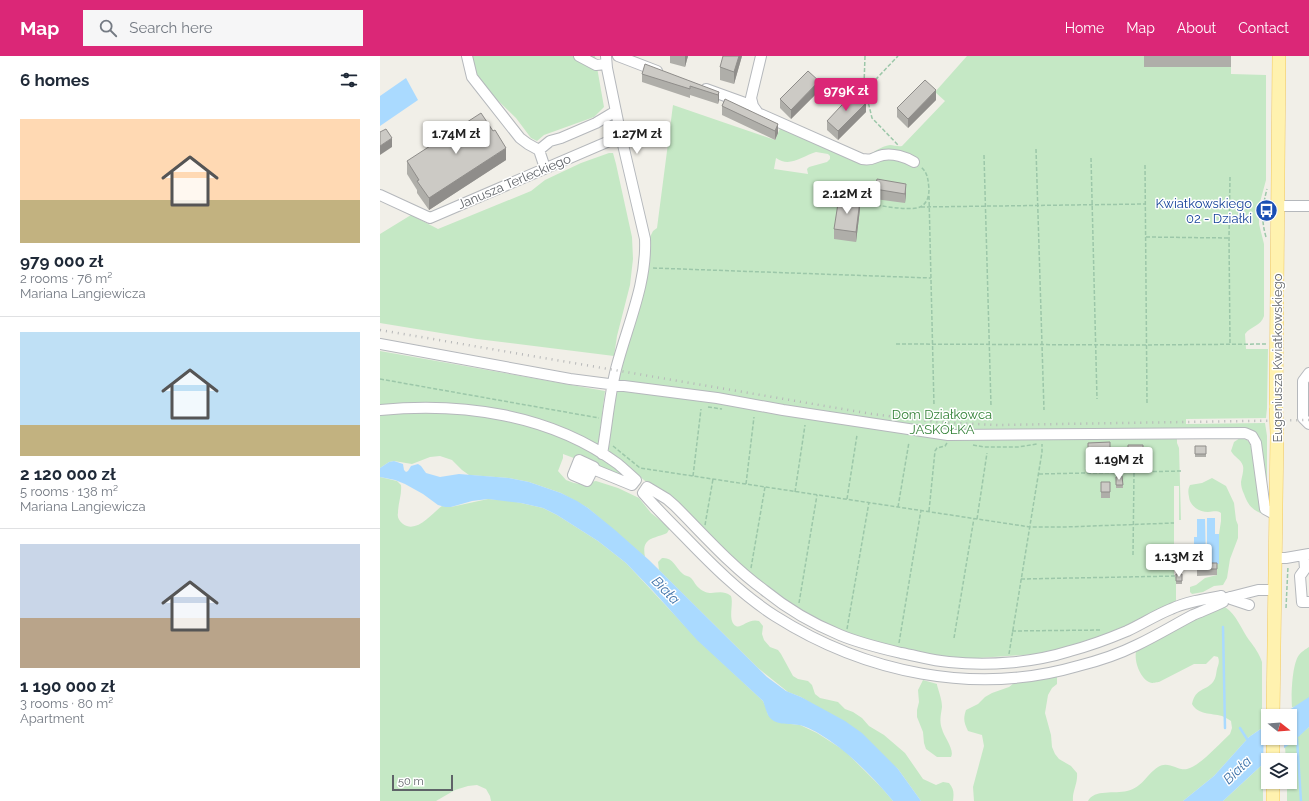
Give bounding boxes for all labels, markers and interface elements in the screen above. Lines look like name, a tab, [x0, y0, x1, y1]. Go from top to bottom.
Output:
search box	[83, 10, 363, 46]
text: Map	[20, 17, 59, 39]
icon: search	[97, 17, 119, 39]
text: Search here	[129, 19, 213, 37]
text: Home	[1065, 20, 1104, 36]
text: Map	[1126, 20, 1155, 36]
text: About	[1177, 20, 1216, 36]
text: Contact	[1238, 20, 1289, 36]
icon: filters	[338, 69, 360, 91]
text: 6 homes	[20, 70, 89, 90]
pin: 979K zł	[809, 78, 883, 112]
text: 979K zł	[823, 83, 869, 98]
pin: 1.74M zł	[415, 121, 497, 155]
pin: 1.27M zł	[596, 121, 678, 155]
text: 1.74M zł	[432, 126, 480, 141]
text: 1.27M zł	[612, 126, 662, 141]
icon: home	[154, 145, 226, 217]
street label: Janusza Terleckiego	[455, 151, 573, 212]
pin: 2.12M zł	[806, 181, 888, 215]
text: 2.12M zł	[822, 186, 872, 201]
place label: Kwiatkowskiego 02 - Działki	[1155, 196, 1252, 226]
bus stop icon: Kwiatkowskiego 02 - Działki	[1254, 197, 1280, 223]
text: 979 000 zł	[20, 251, 103, 271]
text: 2 rooms · 76 m²	[20, 271, 112, 286]
street label: Eugeniusza Kwiatkowskiego	[1270, 273, 1285, 442]
text: Mariana Langiewicza	[20, 286, 145, 301]
icon: home	[154, 358, 226, 430]
park label: Dom Działkowca JASKÓŁKA	[892, 407, 992, 437]
pin: 1.19M zł	[1078, 447, 1160, 481]
text: 1.19M zł	[1095, 452, 1143, 467]
text: 2 120 000 zł	[20, 464, 116, 484]
text: 5 rooms · 138 m²	[20, 484, 118, 499]
text: Mariana Langiewicza	[20, 499, 145, 514]
pin: 1.13M zł	[1138, 544, 1220, 578]
text: 1.13M zł	[1155, 549, 1203, 564]
icon: home	[154, 570, 226, 642]
water label: Biała	[649, 573, 683, 607]
text: 1 190 000 zł	[20, 676, 115, 696]
text: 3 rooms · 80 m²	[20, 696, 113, 711]
north arrow	[1261, 709, 1297, 745]
map controls	[1261, 709, 1297, 789]
text: Apartment	[20, 711, 84, 726]
water label: Biała	[1220, 753, 1254, 787]
button: layers	[1261, 753, 1297, 789]
scale bar	[392, 773, 453, 792]
text: 50 m	[398, 775, 424, 788]

